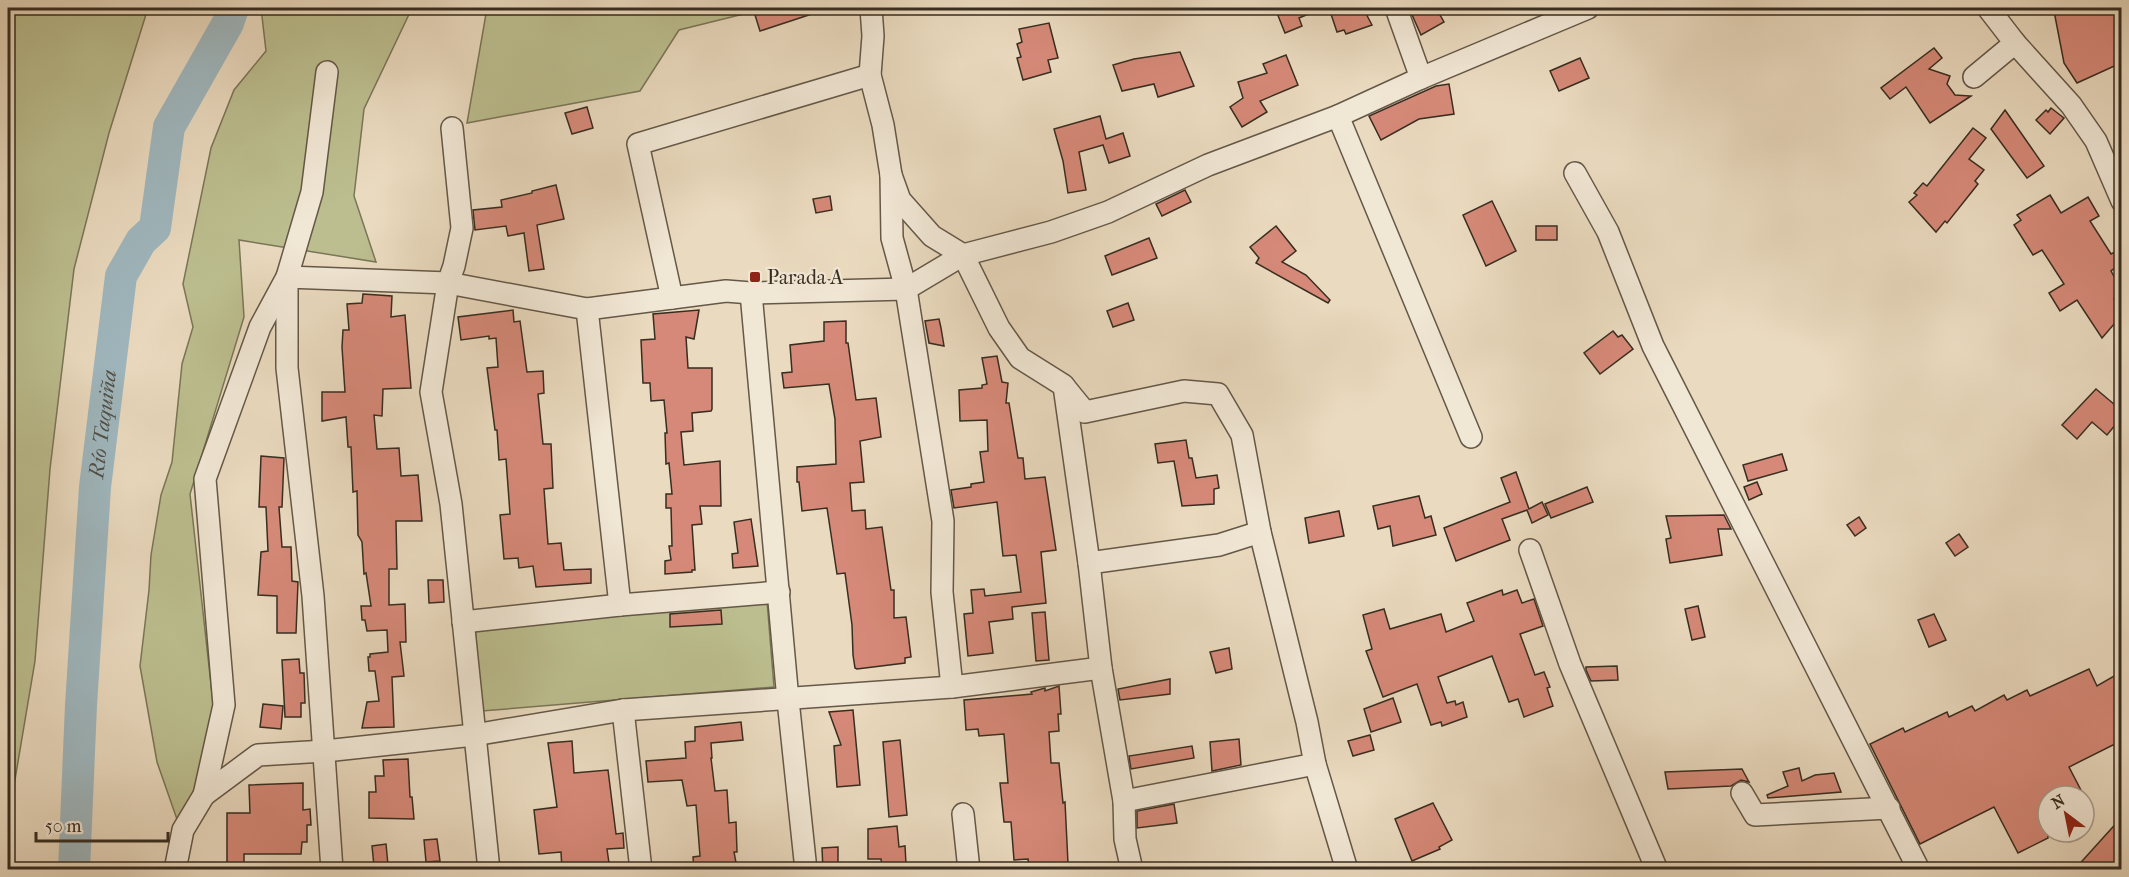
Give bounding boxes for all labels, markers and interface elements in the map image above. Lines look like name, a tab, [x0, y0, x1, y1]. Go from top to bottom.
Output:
place label: Parada A	[767, 266, 844, 289]
marker: Parada A	[748, 270, 762, 284]
water label: Río Taquiña	[84, 369, 121, 482]
north arrow	[2036, 784, 2096, 844]
text: N	[2048, 790, 2069, 813]
scale bar	[36, 805, 168, 843]
text: 50 m	[45, 816, 82, 837]

